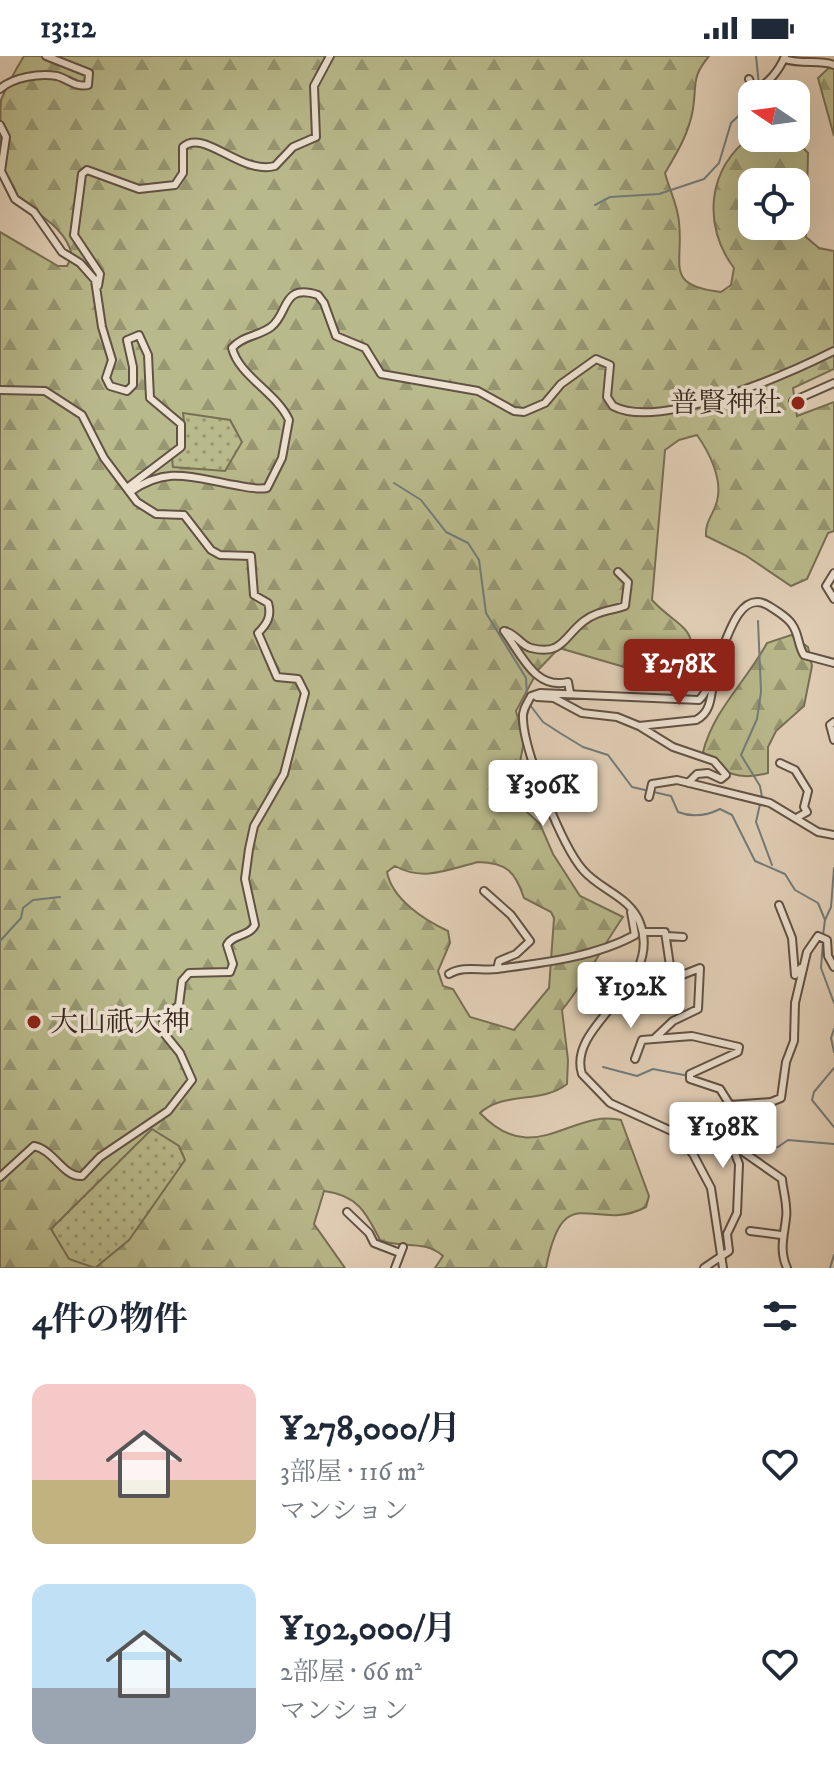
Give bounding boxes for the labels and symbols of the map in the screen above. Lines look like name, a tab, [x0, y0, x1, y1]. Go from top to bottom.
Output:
north arrow	[738, 80, 810, 152]
place label: 普賢神社	[670, 386, 782, 421]
marker: 普賢神社	[789, 394, 807, 412]
pin: ¥278K	[623, 639, 735, 707]
pin: ¥306K	[487, 760, 599, 828]
pin: ¥192K	[575, 962, 687, 1030]
place label: 大山祇大神	[50, 1005, 190, 1040]
marker: 大山祇大神	[25, 1013, 43, 1031]
pin: ¥198K	[667, 1102, 779, 1170]

